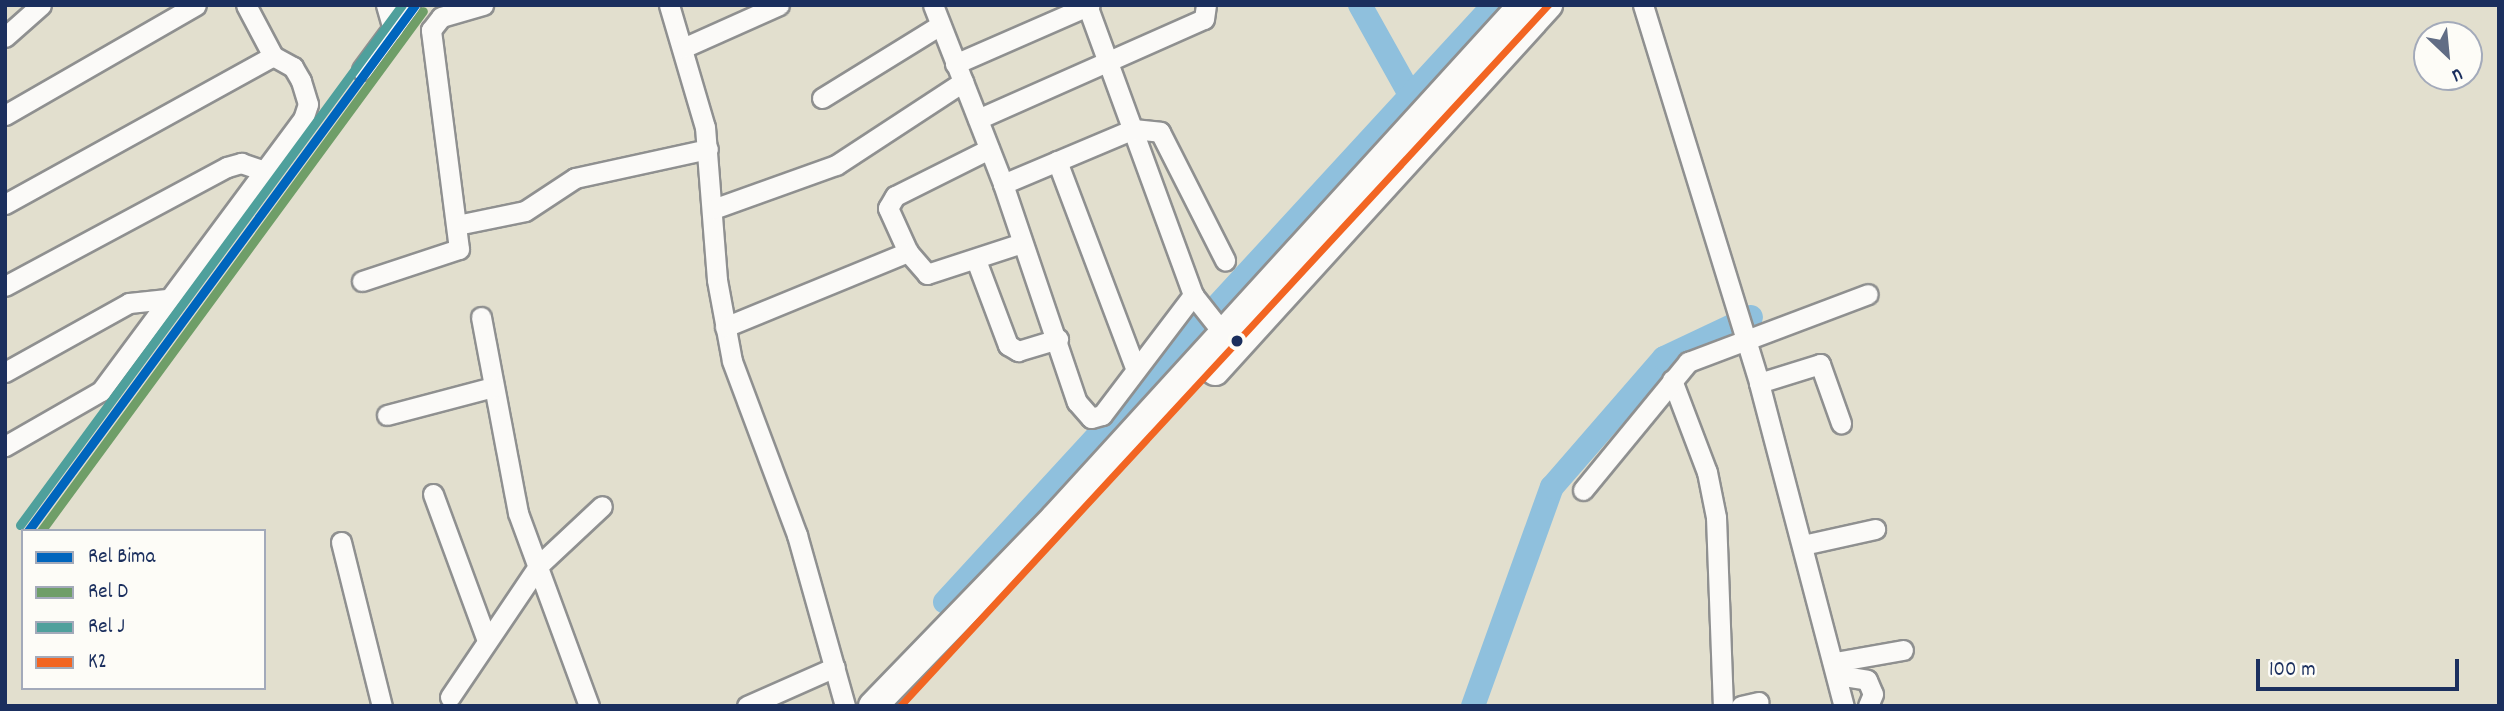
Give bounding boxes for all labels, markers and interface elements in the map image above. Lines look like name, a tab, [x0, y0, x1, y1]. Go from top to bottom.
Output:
north arrow	[2413, 21, 2483, 91]
text: U	[2447, 59, 2467, 88]
unlabelled marker	[1230, 334, 1244, 348]
legend	[21, 529, 266, 690]
text: Rel Bima	[88, 543, 155, 573]
text: Rel D	[88, 578, 128, 608]
text: Rel J	[88, 613, 125, 643]
scale bar	[2259, 644, 2462, 688]
text: K2	[88, 648, 107, 678]
text: 100 m	[2269, 656, 2316, 686]

